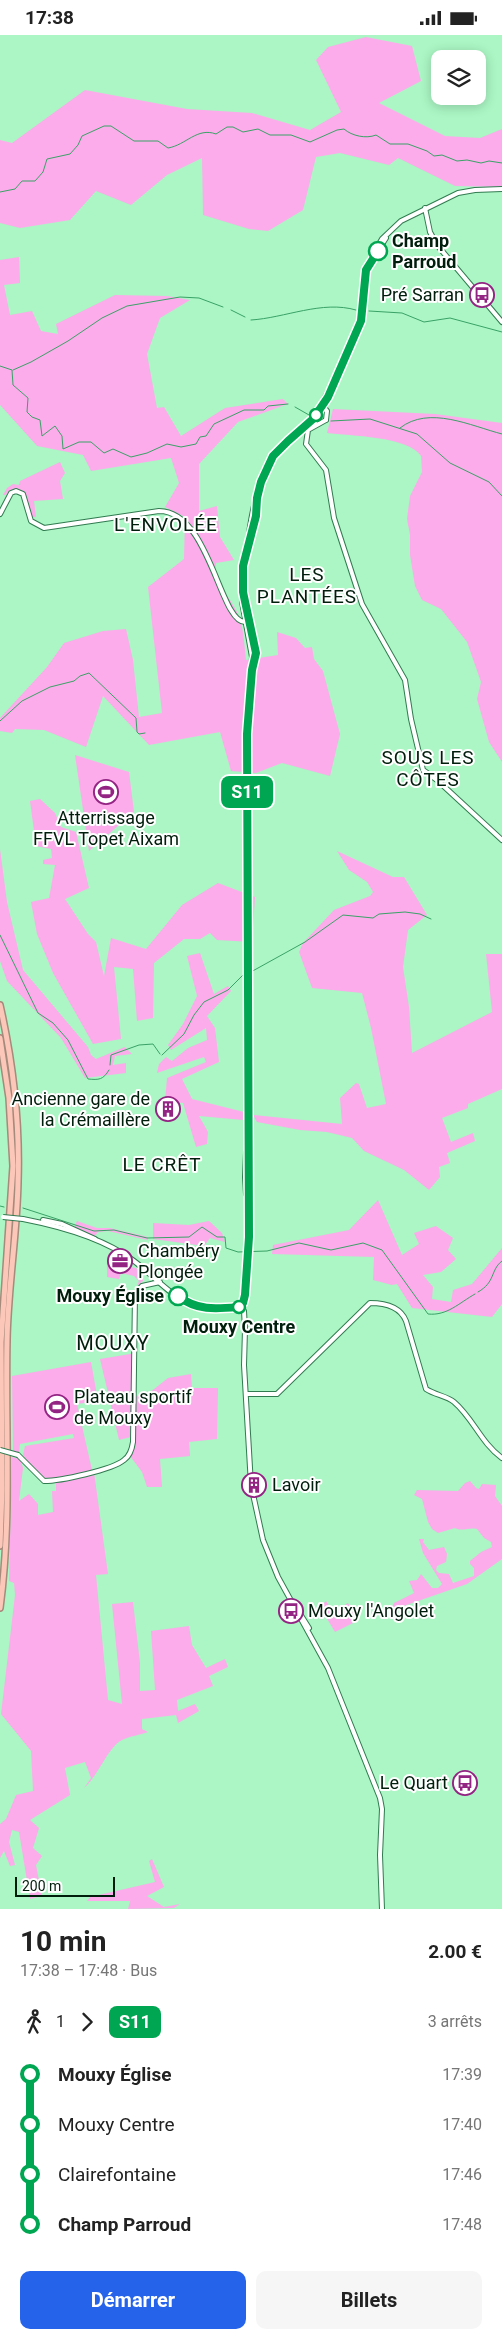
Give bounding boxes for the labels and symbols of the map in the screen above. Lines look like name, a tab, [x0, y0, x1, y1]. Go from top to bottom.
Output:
place label: Champ Parroud	[392, 230, 456, 272]
marker: Champ Parroud	[368, 241, 388, 261]
bus stop icon: Pré Sarran	[469, 282, 495, 308]
place label: Pré Sarran	[381, 284, 464, 305]
unlabelled marker	[309, 408, 323, 422]
district label: L'ENVOLÉE	[114, 513, 218, 536]
district label: LES PLANTÉES	[257, 563, 357, 608]
district label: SOUS LES CÔTES	[382, 746, 474, 791]
line badge: S11	[218, 776, 276, 808]
sports icon: Atterrissage FFVL Topet Aixam	[93, 779, 119, 805]
place label: Atterrissage FFVL Topet Aixam	[33, 807, 179, 849]
place label: Ancienne gare de la Crémaillère	[12, 1088, 150, 1130]
building icon: Ancienne gare de la Crémaillère	[155, 1096, 181, 1122]
district label: LE CRÊT	[122, 1153, 202, 1176]
place label: Chambéry Plongée	[138, 1240, 220, 1282]
office icon: Chambéry Plongée	[107, 1248, 133, 1274]
place label: Mouxy Église	[57, 1285, 164, 1306]
marker: Mouxy Église	[168, 1286, 188, 1306]
marker: Mouxy Centre	[232, 1300, 246, 1314]
place label: Mouxy Centre	[183, 1316, 296, 1337]
district label: MOUXY	[76, 1331, 150, 1355]
place label: Plateau sportif de Mouxy	[74, 1386, 193, 1428]
sports icon: Plateau sportif de Mouxy	[44, 1394, 70, 1420]
building icon: Lavoir	[241, 1472, 267, 1498]
place label: Lavoir	[272, 1474, 321, 1495]
bus stop icon: Mouxy l'Angolet	[278, 1598, 304, 1624]
place label: Mouxy l'Angolet	[308, 1600, 434, 1621]
bus stop icon: Le Quart	[452, 1770, 478, 1796]
place label: Le Quart	[380, 1772, 448, 1793]
scale bar	[15, 1874, 115, 1897]

